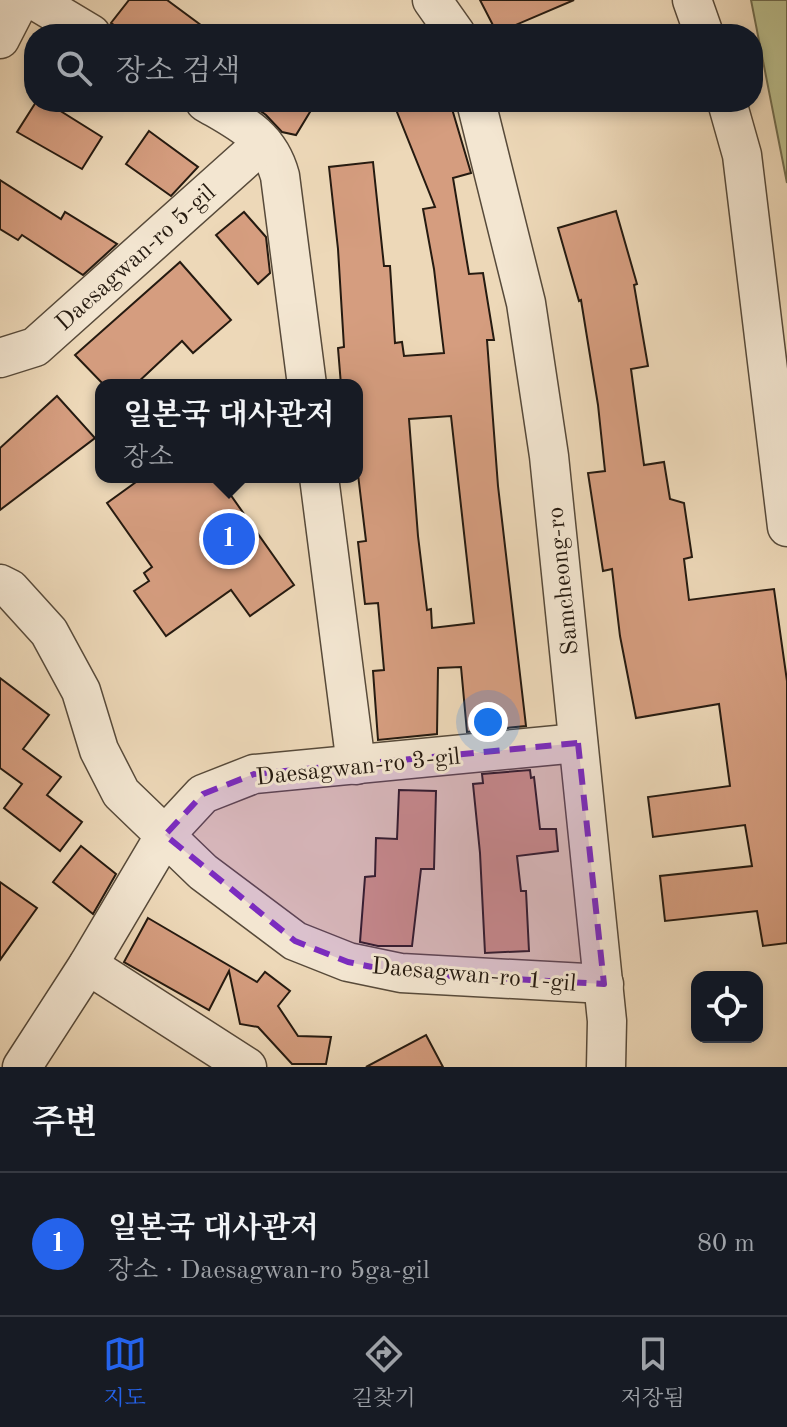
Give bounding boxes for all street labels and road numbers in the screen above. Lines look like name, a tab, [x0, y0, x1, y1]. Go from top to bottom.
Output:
street label: Daesagwan-ro 5-gil	[52, 181, 221, 336]
street label: Samcheong-ro	[544, 506, 584, 656]
street label: Daesagwan-ro 3-gil	[255, 745, 462, 791]
street label: Daesagwan-ro 1-gil	[370, 955, 577, 997]

